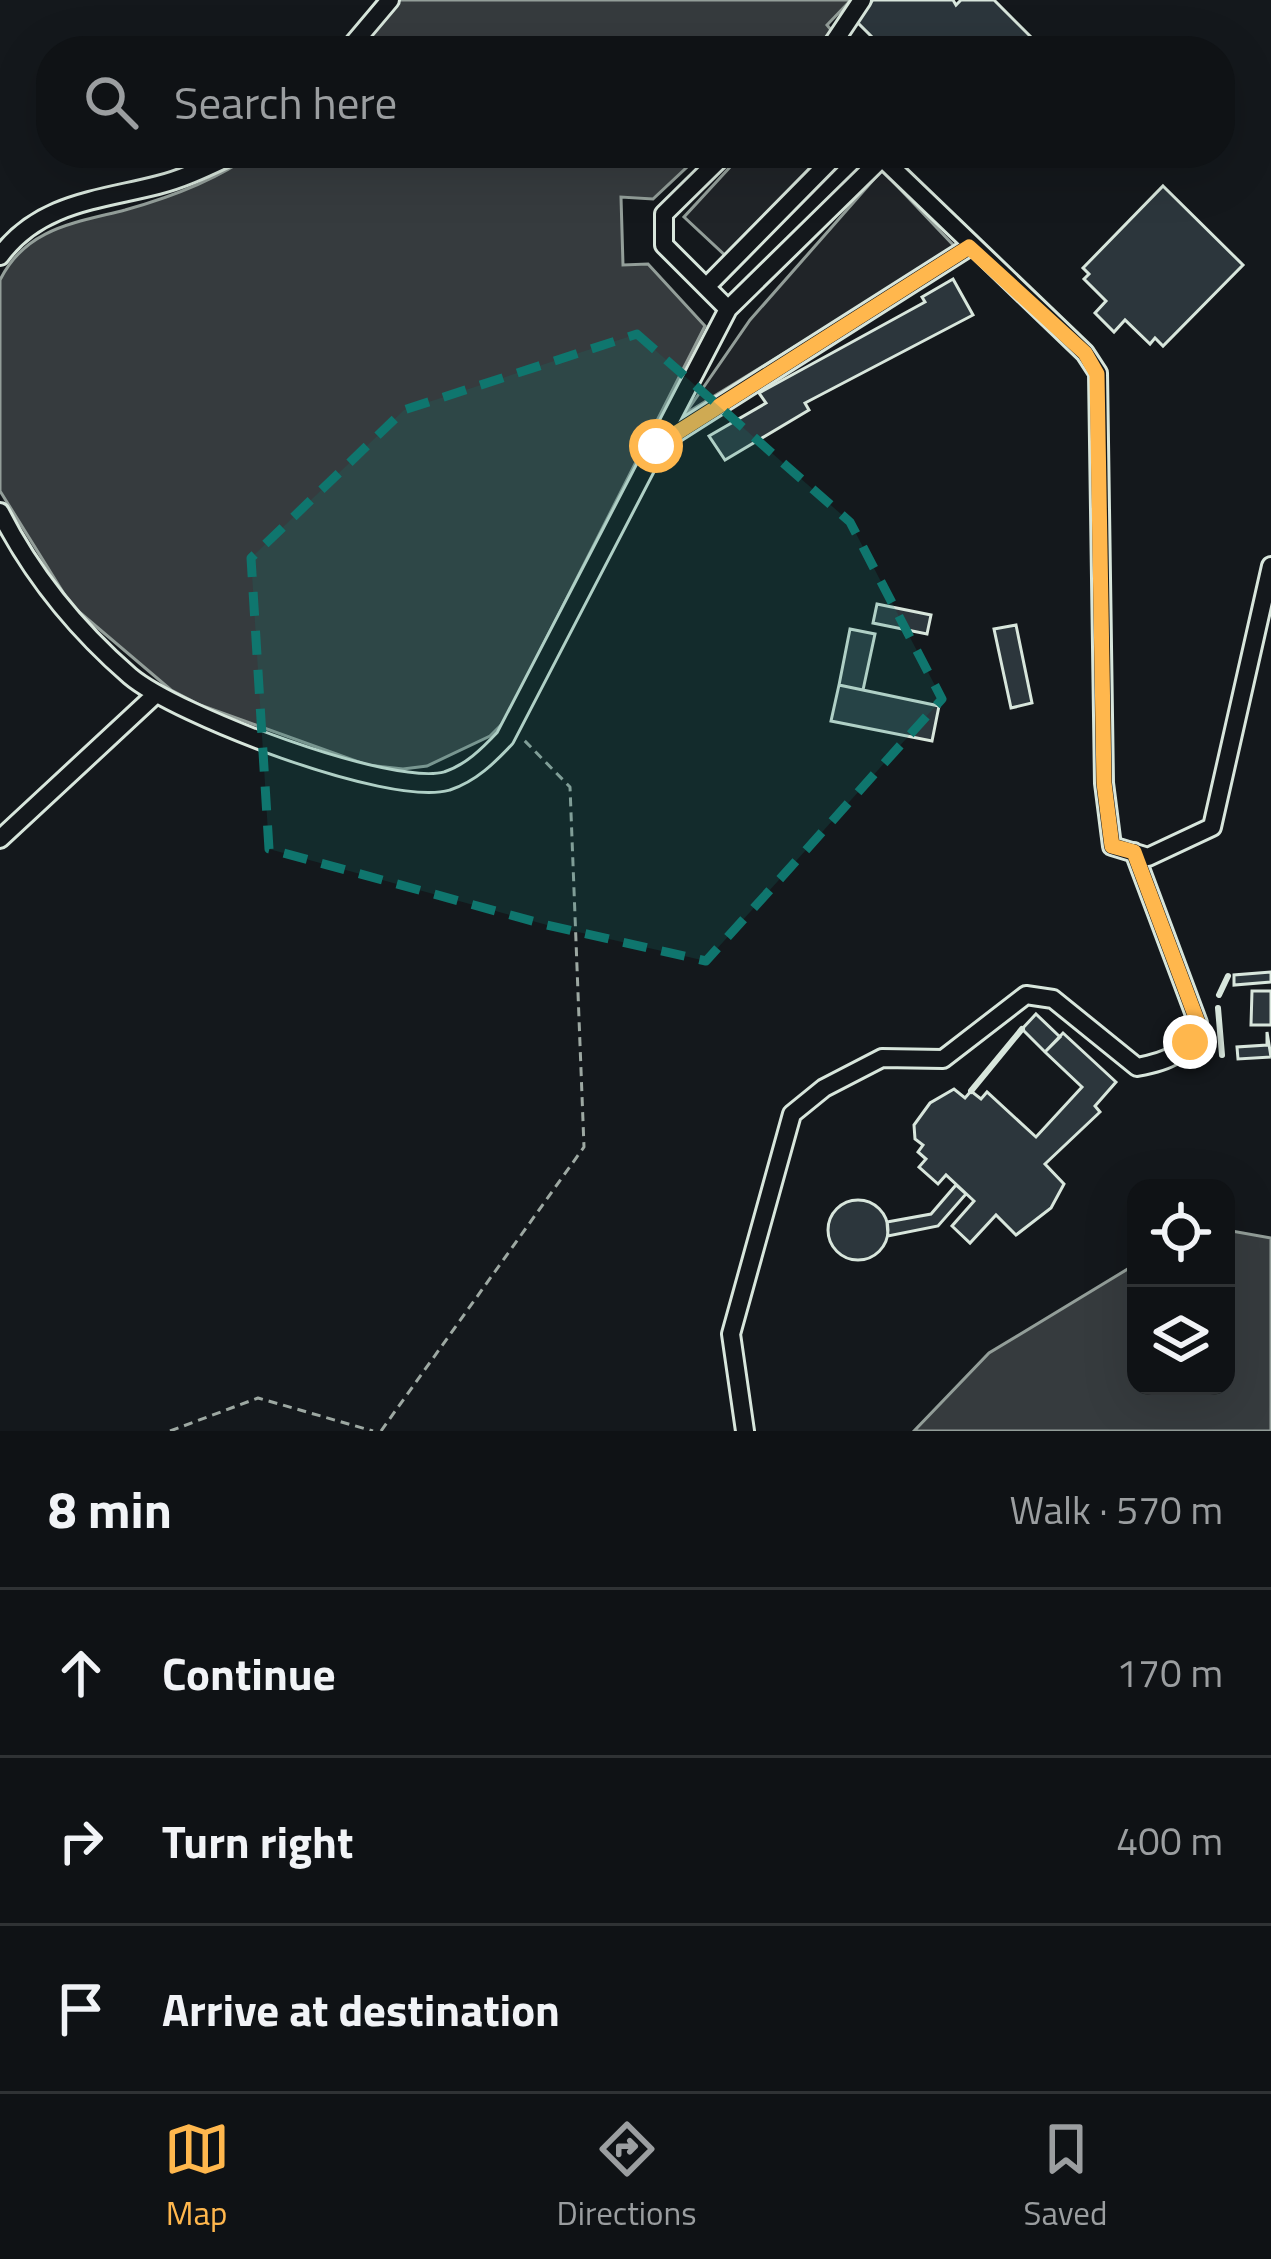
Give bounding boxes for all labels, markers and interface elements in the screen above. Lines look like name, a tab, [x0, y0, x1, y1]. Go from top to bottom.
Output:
search box	[36, 36, 1235, 168]
text: Search here	[174, 68, 397, 136]
icon: search	[78, 69, 144, 135]
route start	[629, 419, 683, 473]
route end	[1163, 1015, 1217, 1069]
map controls	[1127, 1179, 1235, 1395]
button: locate	[1127, 1179, 1235, 1287]
button: layers	[1127, 1287, 1235, 1395]
text: 8 min	[48, 1470, 172, 1548]
text: Walk · 570 m	[1009, 1480, 1223, 1539]
text: Continue	[162, 1639, 336, 1707]
icon: ahead	[48, 1640, 114, 1706]
text: 170 m	[1116, 1643, 1223, 1702]
text: Turn right	[162, 1807, 353, 1875]
icon: right	[48, 1808, 114, 1874]
text: 400 m	[1116, 1811, 1223, 1870]
text: Arrive at destination	[162, 1975, 560, 2043]
icon: arrive	[48, 1976, 114, 2042]
tab: Map	[164, 2116, 230, 2238]
tab: Directions	[557, 2116, 697, 2238]
tab: Saved	[1024, 2116, 1107, 2238]

